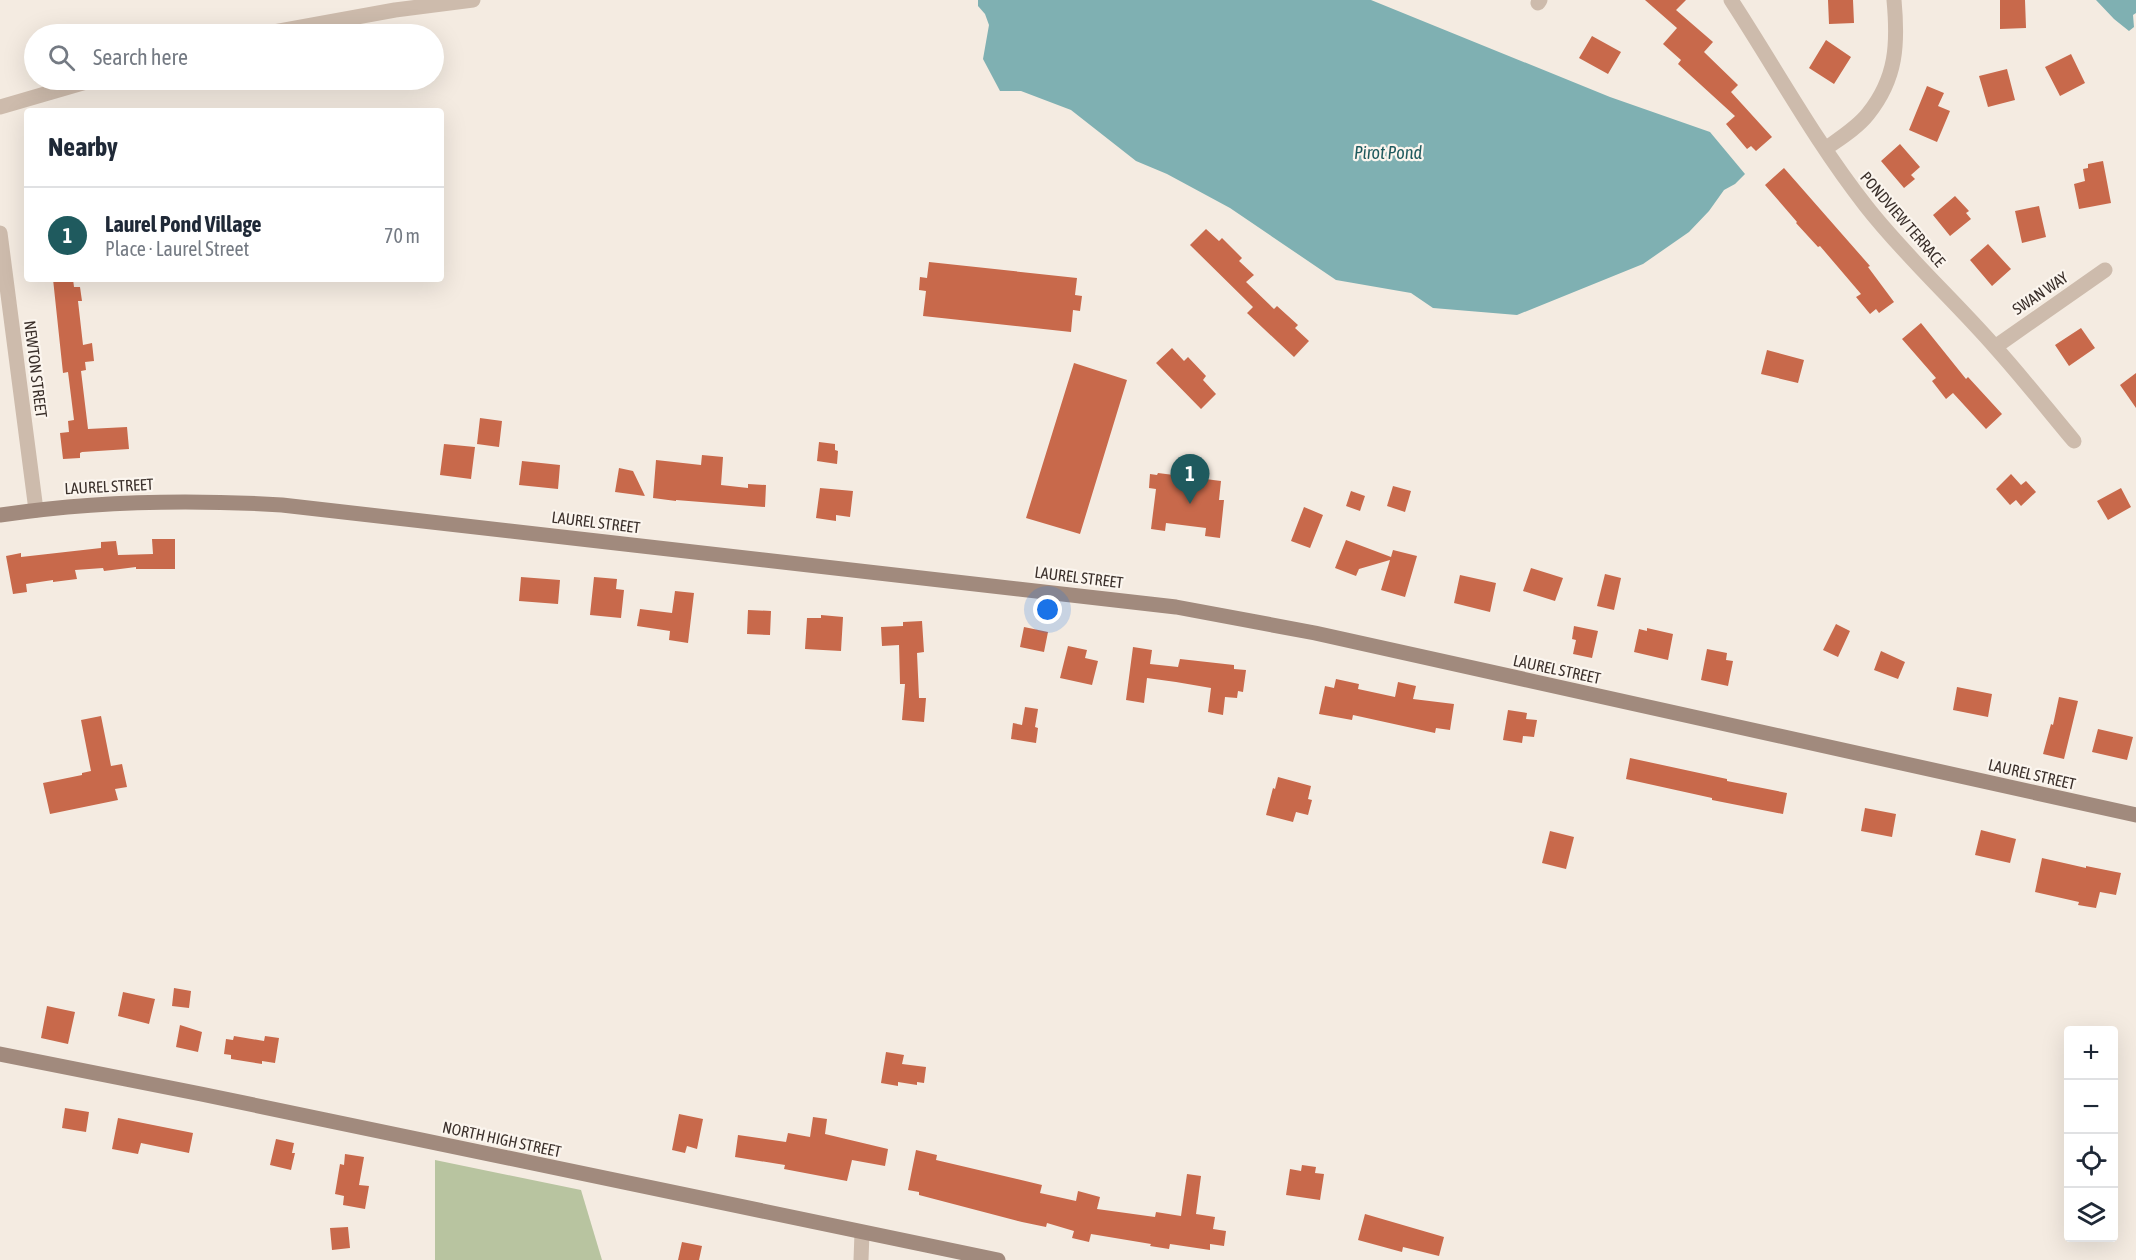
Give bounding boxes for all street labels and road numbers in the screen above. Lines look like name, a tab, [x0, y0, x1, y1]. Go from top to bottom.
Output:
street label: PONDVIEW TERRACE	[1857, 168, 1949, 270]
street label: SWAN WAY	[2009, 267, 2072, 318]
street label: NEWTON STREET	[21, 319, 51, 419]
street label: LAUREL STREET	[64, 475, 154, 497]
street label: LAUREL STREET	[551, 508, 641, 536]
street label: LAUREL STREET	[1034, 563, 1124, 591]
street label: LAUREL STREET	[1512, 651, 1602, 687]
street label: LAUREL STREET	[1987, 755, 2077, 793]
street label: NORTH HIGH STREET	[441, 1118, 563, 1160]

